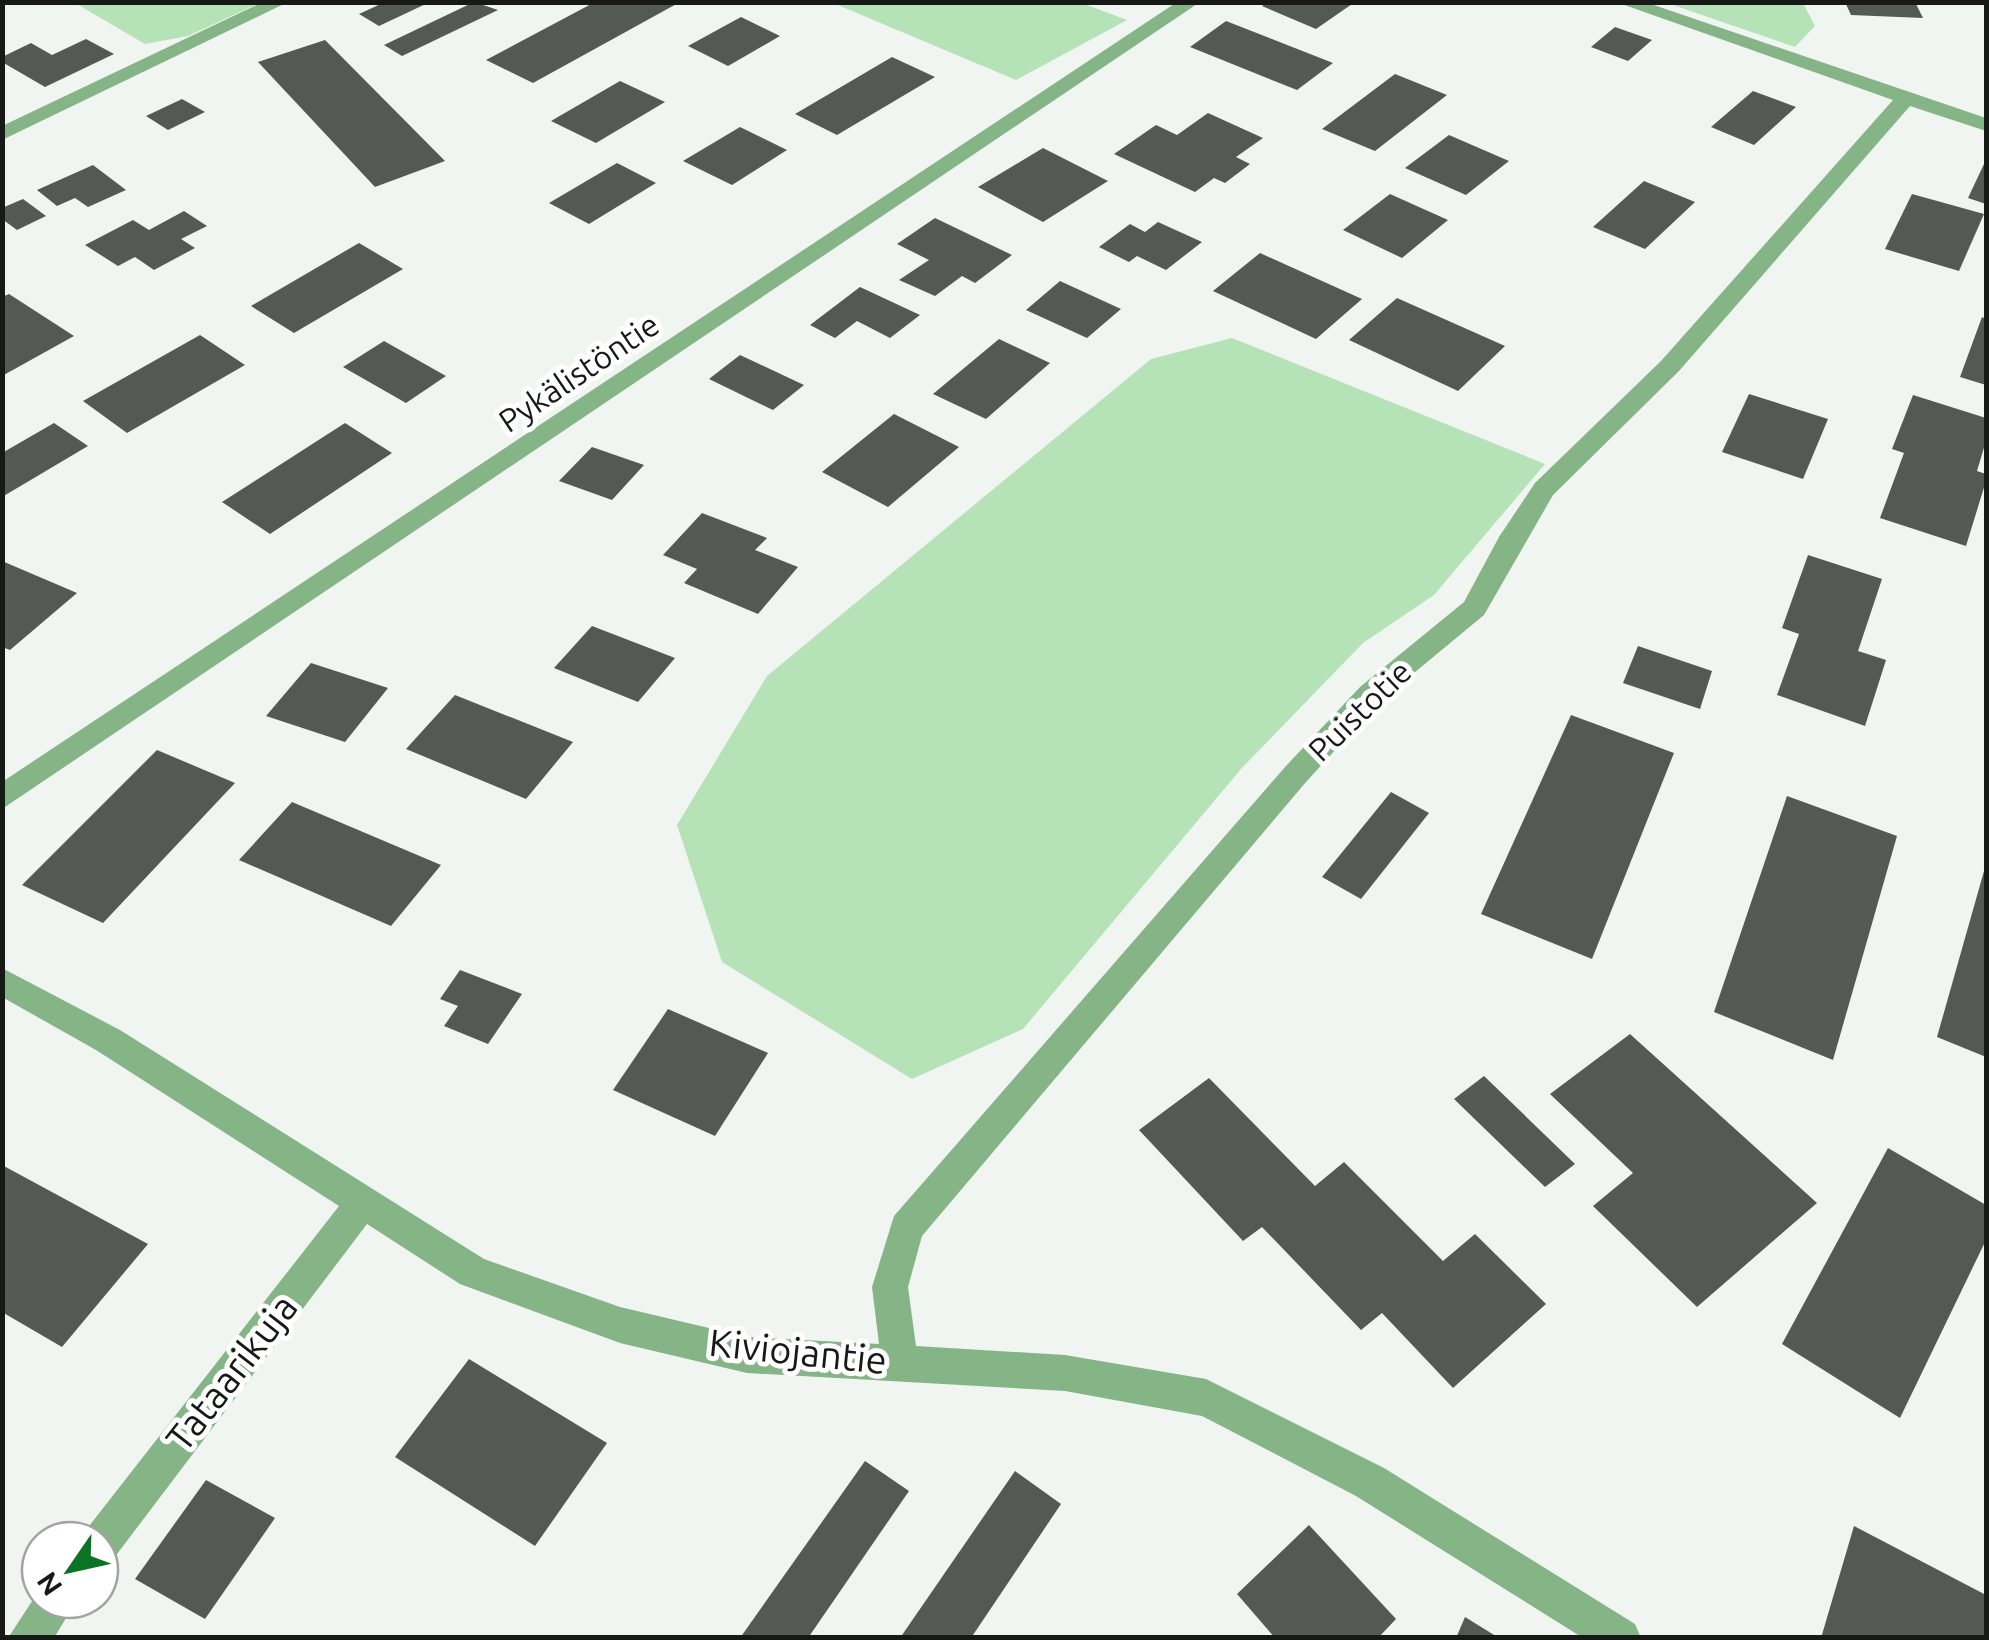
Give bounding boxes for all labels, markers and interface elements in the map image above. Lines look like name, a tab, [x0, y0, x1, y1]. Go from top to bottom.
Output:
street label: Pykälistöntie	[492, 306, 665, 439]
street label: Puistotie	[1301, 653, 1418, 768]
street label: Tataarikuja	[157, 1286, 305, 1459]
street label: Kiviojantie	[707, 1321, 889, 1381]
north arrow	[20, 1520, 120, 1620]
text: N	[30, 1567, 68, 1602]

